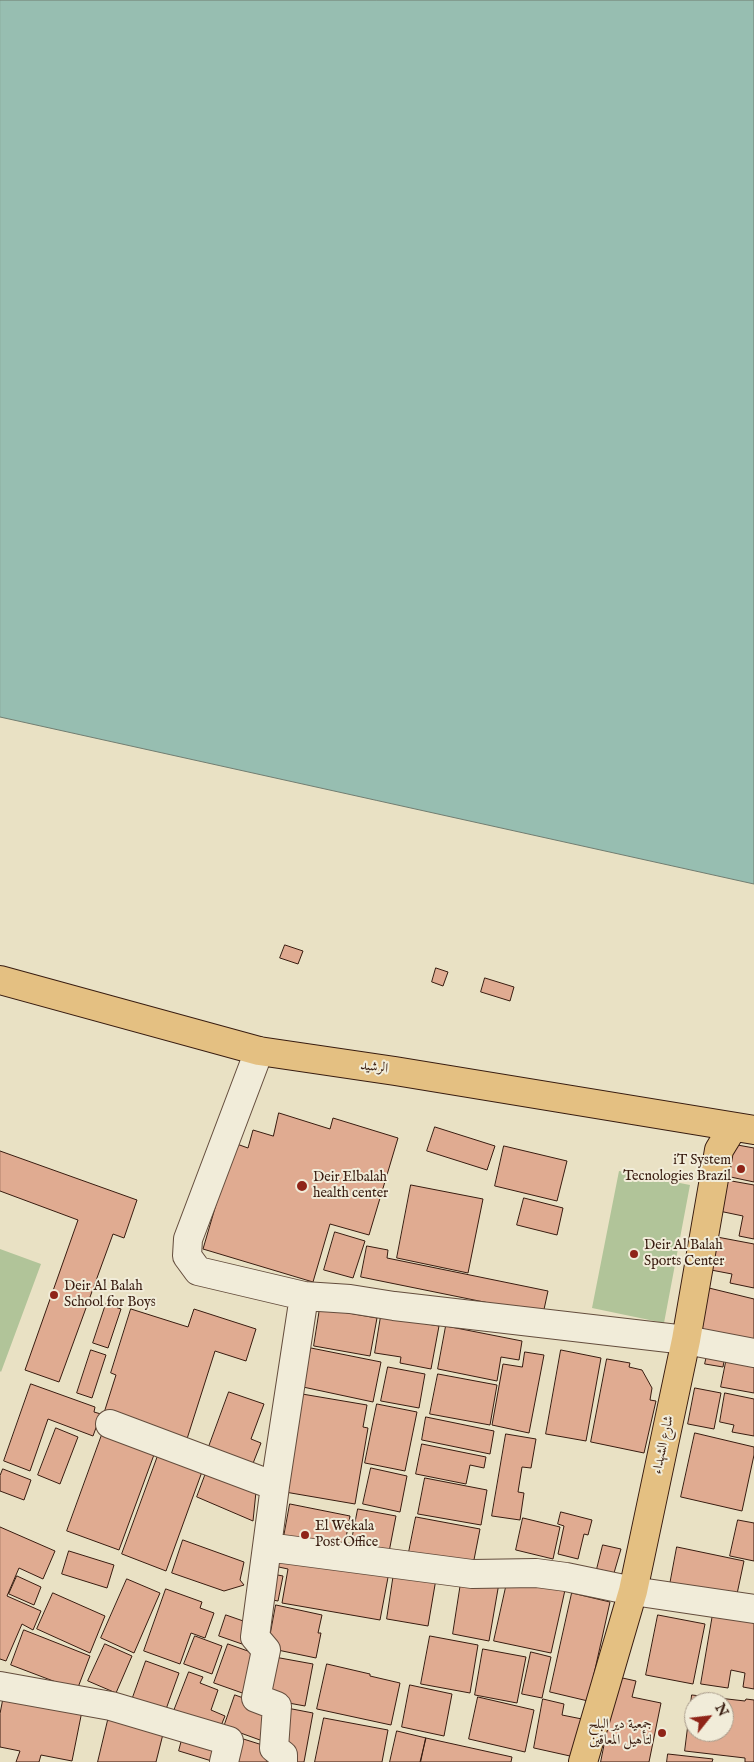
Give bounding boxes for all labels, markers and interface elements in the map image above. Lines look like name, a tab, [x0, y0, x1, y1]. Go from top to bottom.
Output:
street label: الرشيد	[359, 1058, 389, 1078]
place label: iT System Tecnologies Brazil	[623, 1153, 731, 1186]
marker: iT System Tecnologies Brazil	[735, 1163, 747, 1175]
place label: Deir Elbalah health center	[313, 1170, 388, 1202]
marker: Deir Elbalah health center	[295, 1179, 309, 1193]
place label: Deir Al Balah Sports Center	[644, 1238, 724, 1270]
marker: Deir Al Balah Sports Center	[628, 1248, 640, 1260]
place label: Deir Al Balah School for Boys	[64, 1279, 156, 1311]
marker: Deir Al Balah School for Boys	[48, 1289, 60, 1301]
street label: شارع الشهداء	[650, 1414, 678, 1476]
place label: El Wekala Post Office	[315, 1519, 378, 1551]
marker: El Wekala Post Office	[299, 1529, 311, 1541]
north arrow	[684, 1692, 734, 1742]
text: N	[710, 1701, 732, 1720]
place label: جمعية دير البلح لتأهيل المعاقين	[588, 1717, 652, 1750]
marker: جمعية دير البلح لتأهيل المعاقين	[656, 1727, 668, 1739]

